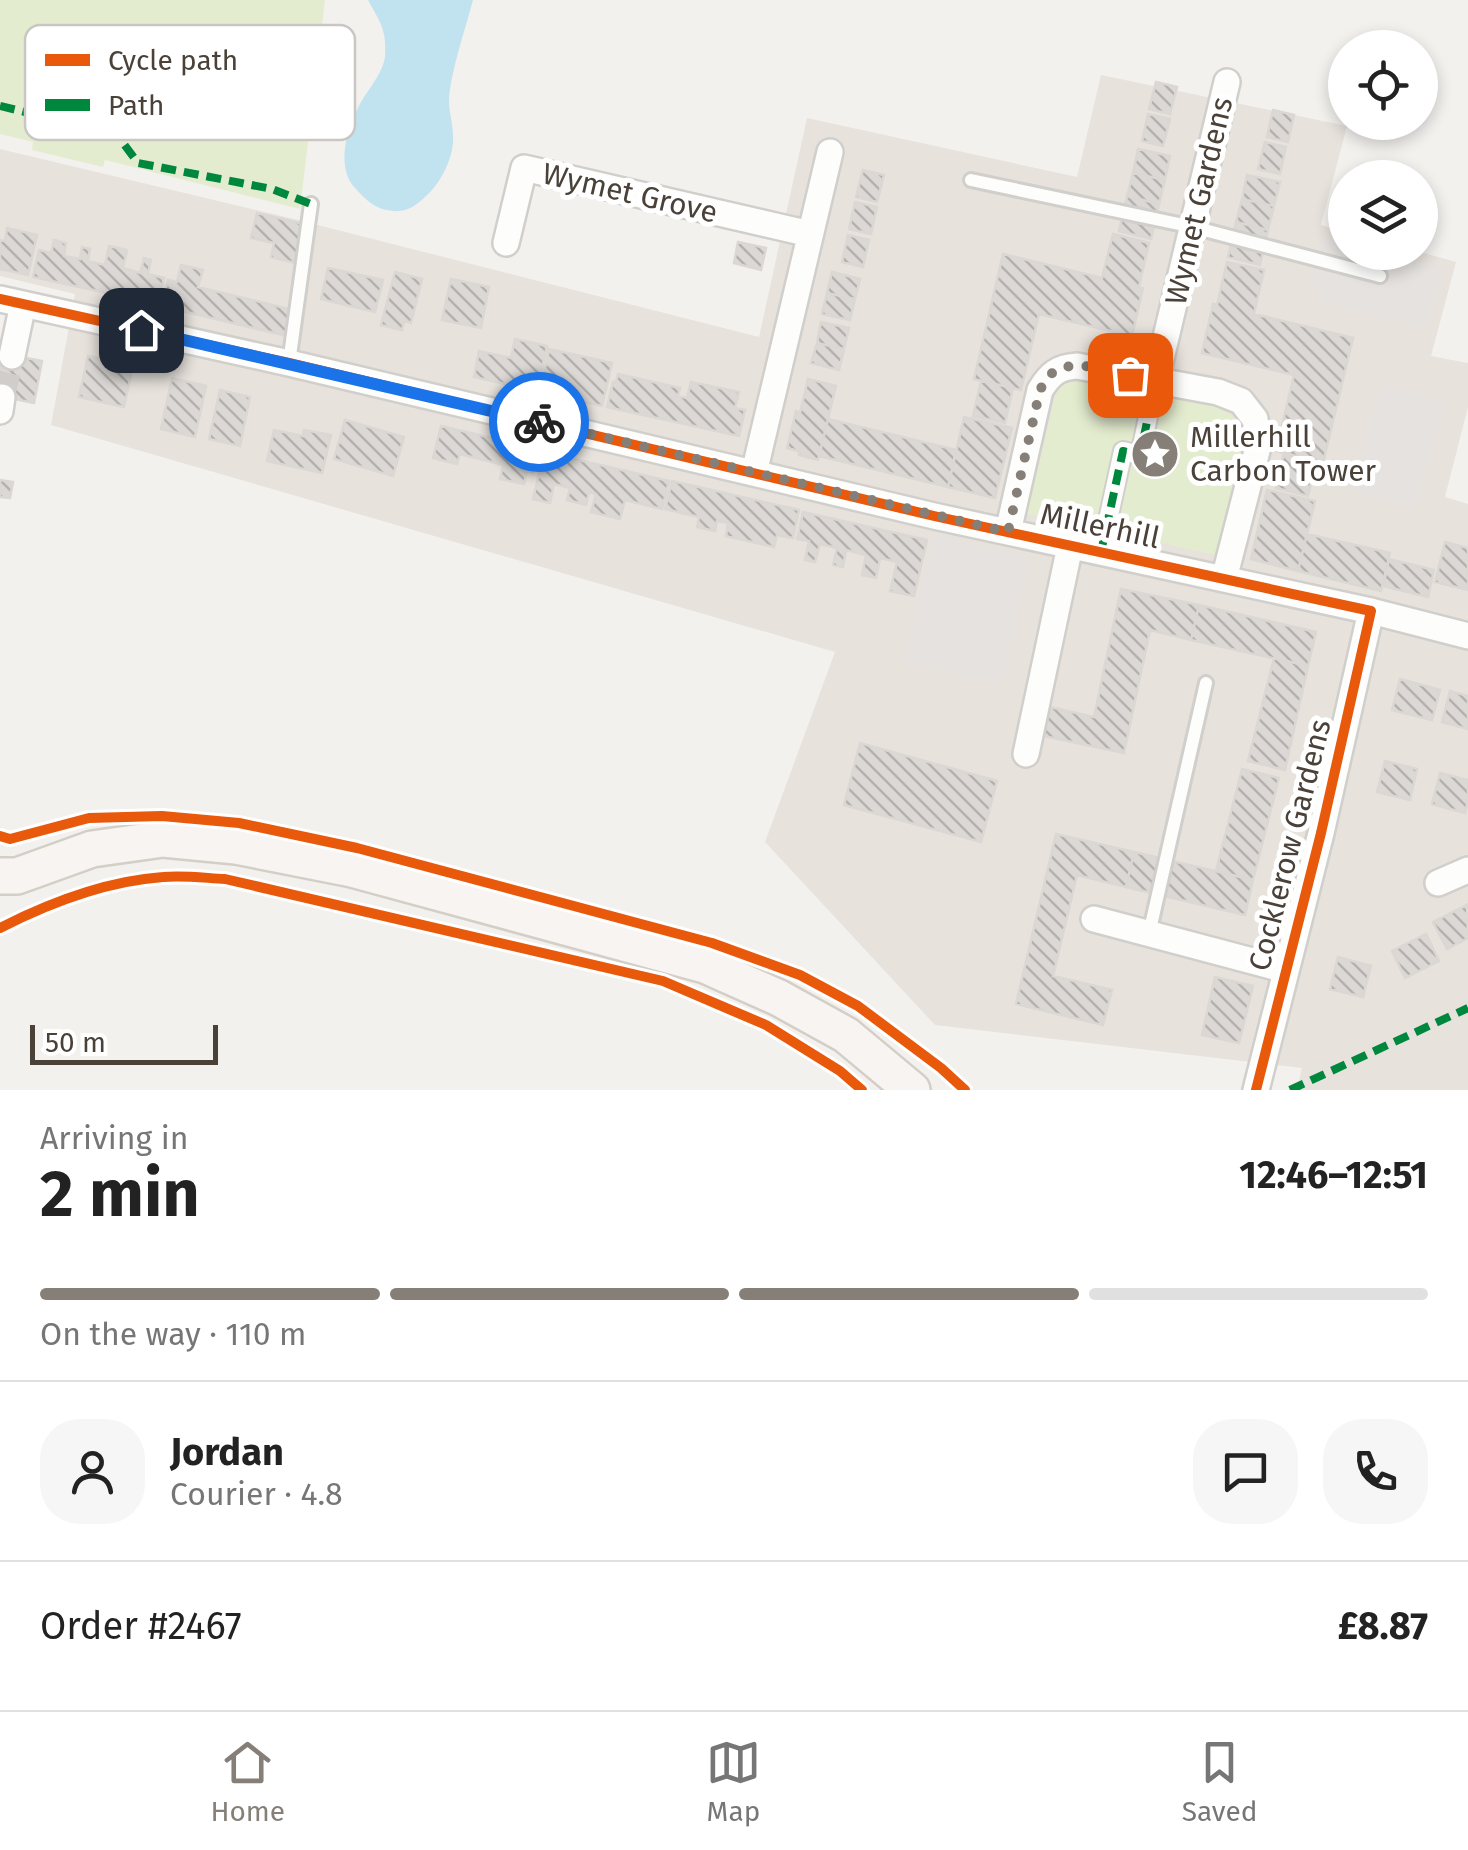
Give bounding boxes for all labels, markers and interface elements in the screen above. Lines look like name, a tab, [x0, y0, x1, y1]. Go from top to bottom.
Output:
legend	[25, 25, 355, 140]
map controls	[1328, 30, 1438, 270]
button: locate	[1328, 30, 1438, 140]
text: Cycle path	[108, 44, 238, 77]
text: Path	[108, 89, 164, 122]
street label: Wymet Gardens	[1158, 94, 1240, 308]
street label: Wymet Grove	[539, 155, 721, 231]
button: layers	[1328, 160, 1438, 270]
pin	[99, 288, 184, 373]
icon: home	[114, 303, 169, 358]
pin	[1088, 333, 1173, 418]
icon: bag	[1103, 348, 1158, 403]
courier	[489, 372, 589, 472]
icon: bike	[512, 395, 567, 450]
place label: Millerhill Carbon Tower	[1190, 419, 1377, 489]
place icon: Millerhill Carbon Tower	[1129, 428, 1181, 480]
street label: Millerhill	[1037, 496, 1163, 556]
street label: Cocklerow Gardens	[1241, 716, 1339, 974]
scale bar	[30, 1020, 218, 1064]
text: 50 m	[45, 1026, 106, 1059]
text: Arriving in	[40, 1119, 188, 1157]
text: 12:46–12:51	[1239, 1152, 1428, 1198]
text: 2 min	[40, 1155, 200, 1233]
text: On the way · 110 m	[40, 1315, 307, 1353]
button: person	[40, 1419, 145, 1524]
button: chat	[1193, 1419, 1298, 1524]
button: phone	[1323, 1419, 1428, 1524]
text: Jordan	[170, 1429, 284, 1475]
text: Courier · 4.8	[170, 1475, 343, 1513]
text: Order #2467	[40, 1603, 242, 1649]
text: £8.87	[1338, 1603, 1428, 1649]
tab: Home	[210, 1735, 285, 1828]
tab: Map	[706, 1735, 761, 1828]
tab: Saved	[1182, 1735, 1258, 1828]

